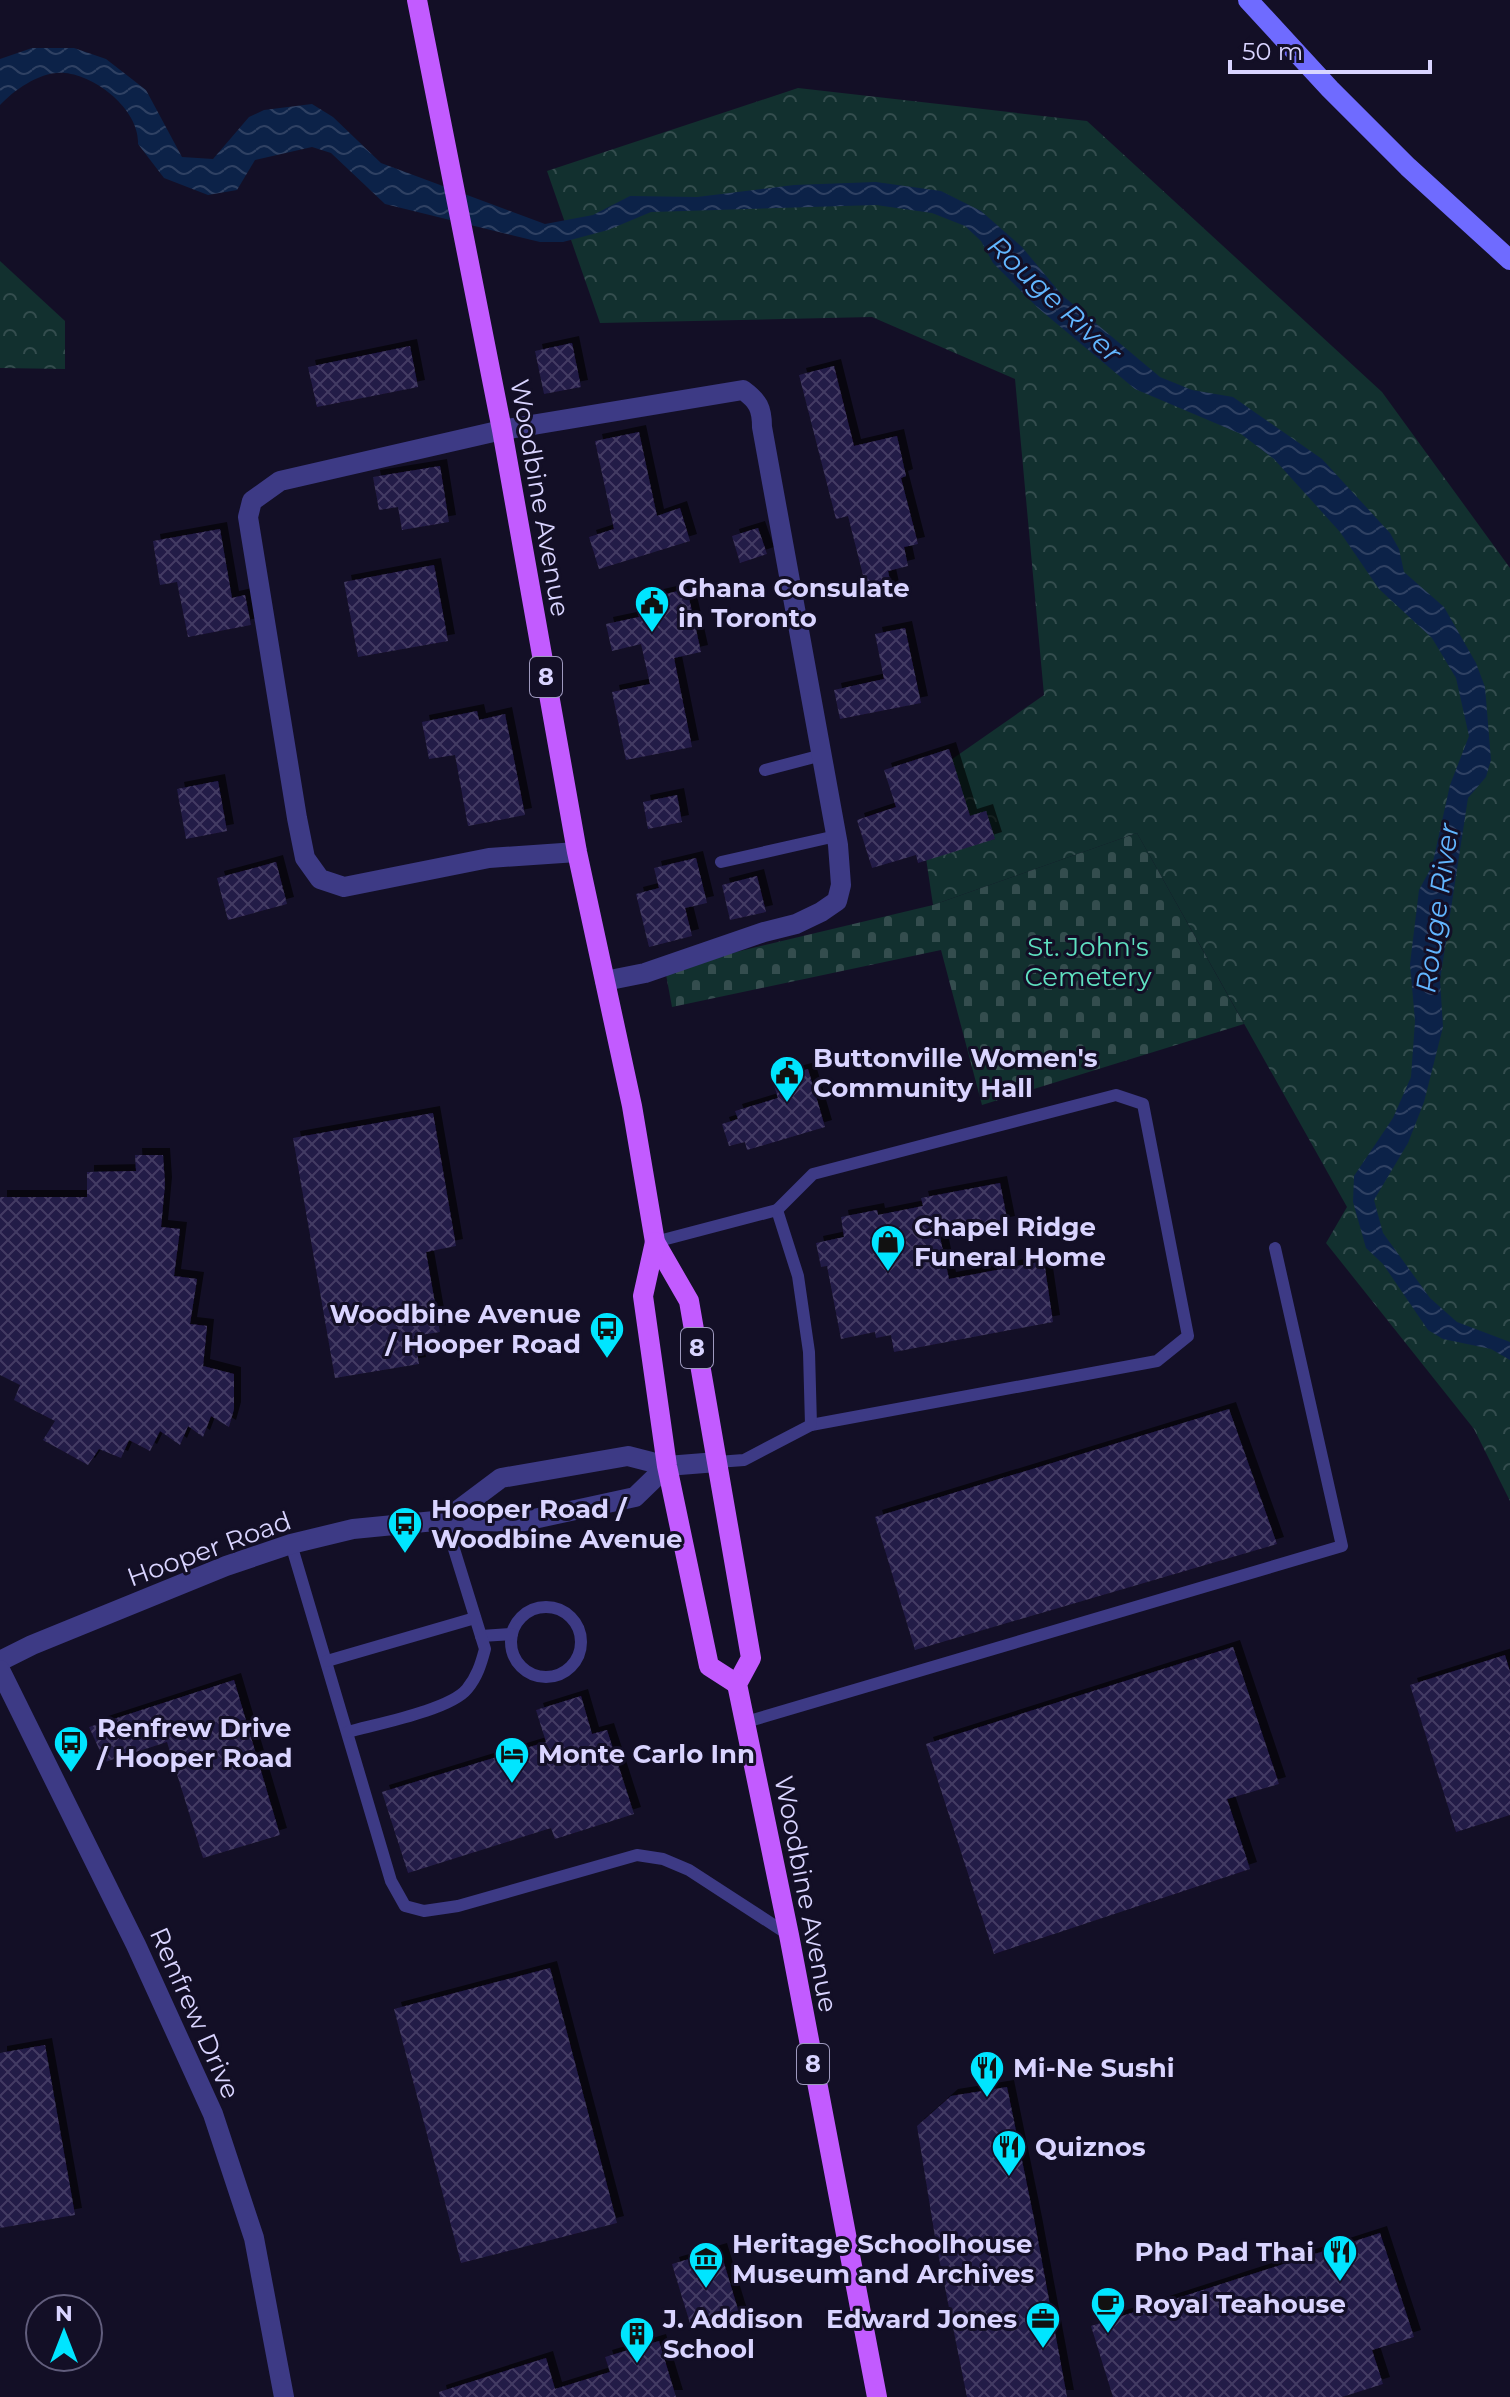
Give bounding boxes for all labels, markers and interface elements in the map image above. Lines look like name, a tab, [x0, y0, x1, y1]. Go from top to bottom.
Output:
scale bar	[1230, 24, 1430, 74]
text: 50 m	[1242, 37, 1303, 66]
water label: Rouge River	[981, 228, 1130, 370]
street label: Woodbine Avenue	[503, 377, 577, 619]
place label: Ghana Consulate in Toronto	[678, 572, 910, 634]
public building icon: Ghana Consulate in Toronto	[633, 584, 671, 634]
road number: 8	[530, 657, 562, 697]
water label: Rouge River	[1408, 820, 1466, 995]
park label: St. John's Cemetery	[1025, 931, 1152, 993]
place label: Buttonville Women's Community Hall	[813, 1042, 1098, 1104]
public building icon: Buttonville Women's Community Hall	[768, 1054, 806, 1104]
place label: Chapel Ridge Funeral Home	[914, 1211, 1106, 1273]
shop icon: Chapel Ridge Funeral Home	[869, 1223, 907, 1273]
place label: Woodbine Avenue / Hooper Road	[330, 1298, 581, 1360]
bus stop icon: Woodbine Avenue / Hooper Road	[588, 1310, 626, 1360]
road number: 8	[681, 1328, 713, 1368]
place label: Hooper Road / Woodbine Avenue	[431, 1493, 682, 1555]
street label: Hooper Road	[123, 1505, 295, 1593]
bus stop icon: Hooper Road / Woodbine Avenue	[386, 1505, 424, 1555]
place label: Renfrew Drive / Hooper Road	[96, 1712, 293, 1774]
bus stop icon: Renfrew Drive / Hooper Road	[52, 1724, 90, 1774]
hotel icon: Monte Carlo Inn	[493, 1735, 531, 1785]
place label: Monte Carlo Inn	[538, 1738, 755, 1770]
street label: Woodbine Avenue	[767, 1773, 845, 2015]
street label: Renfrew Drive	[143, 1922, 247, 2104]
road number: 8	[797, 2044, 829, 2084]
restaurant icon: Mi-Ne Sushi	[968, 2049, 1006, 2099]
place label: Mi-Ne Sushi	[1013, 2052, 1175, 2084]
restaurant icon: Quiznos	[990, 2128, 1028, 2178]
place label: Quiznos	[1035, 2131, 1146, 2163]
place label: Heritage Schoolhouse Museum and Archives	[732, 2228, 1034, 2290]
restaurant icon: Pho Pad Thai	[1321, 2233, 1359, 2283]
place label: Pho Pad Thai	[1134, 2236, 1314, 2268]
museum icon: Heritage Schoolhouse Museum and Archives	[687, 2240, 725, 2290]
cafe icon: Royal Teahouse	[1089, 2285, 1127, 2335]
place label: Royal Teahouse	[1134, 2288, 1346, 2320]
north arrow	[24, 2293, 104, 2373]
text: N	[55, 2300, 73, 2327]
office icon: Edward Jones	[1024, 2300, 1062, 2350]
place label: J. Addison School	[662, 2303, 803, 2365]
place label: Edward Jones	[826, 2303, 1017, 2335]
building icon: J. Addison School	[618, 2315, 656, 2365]

